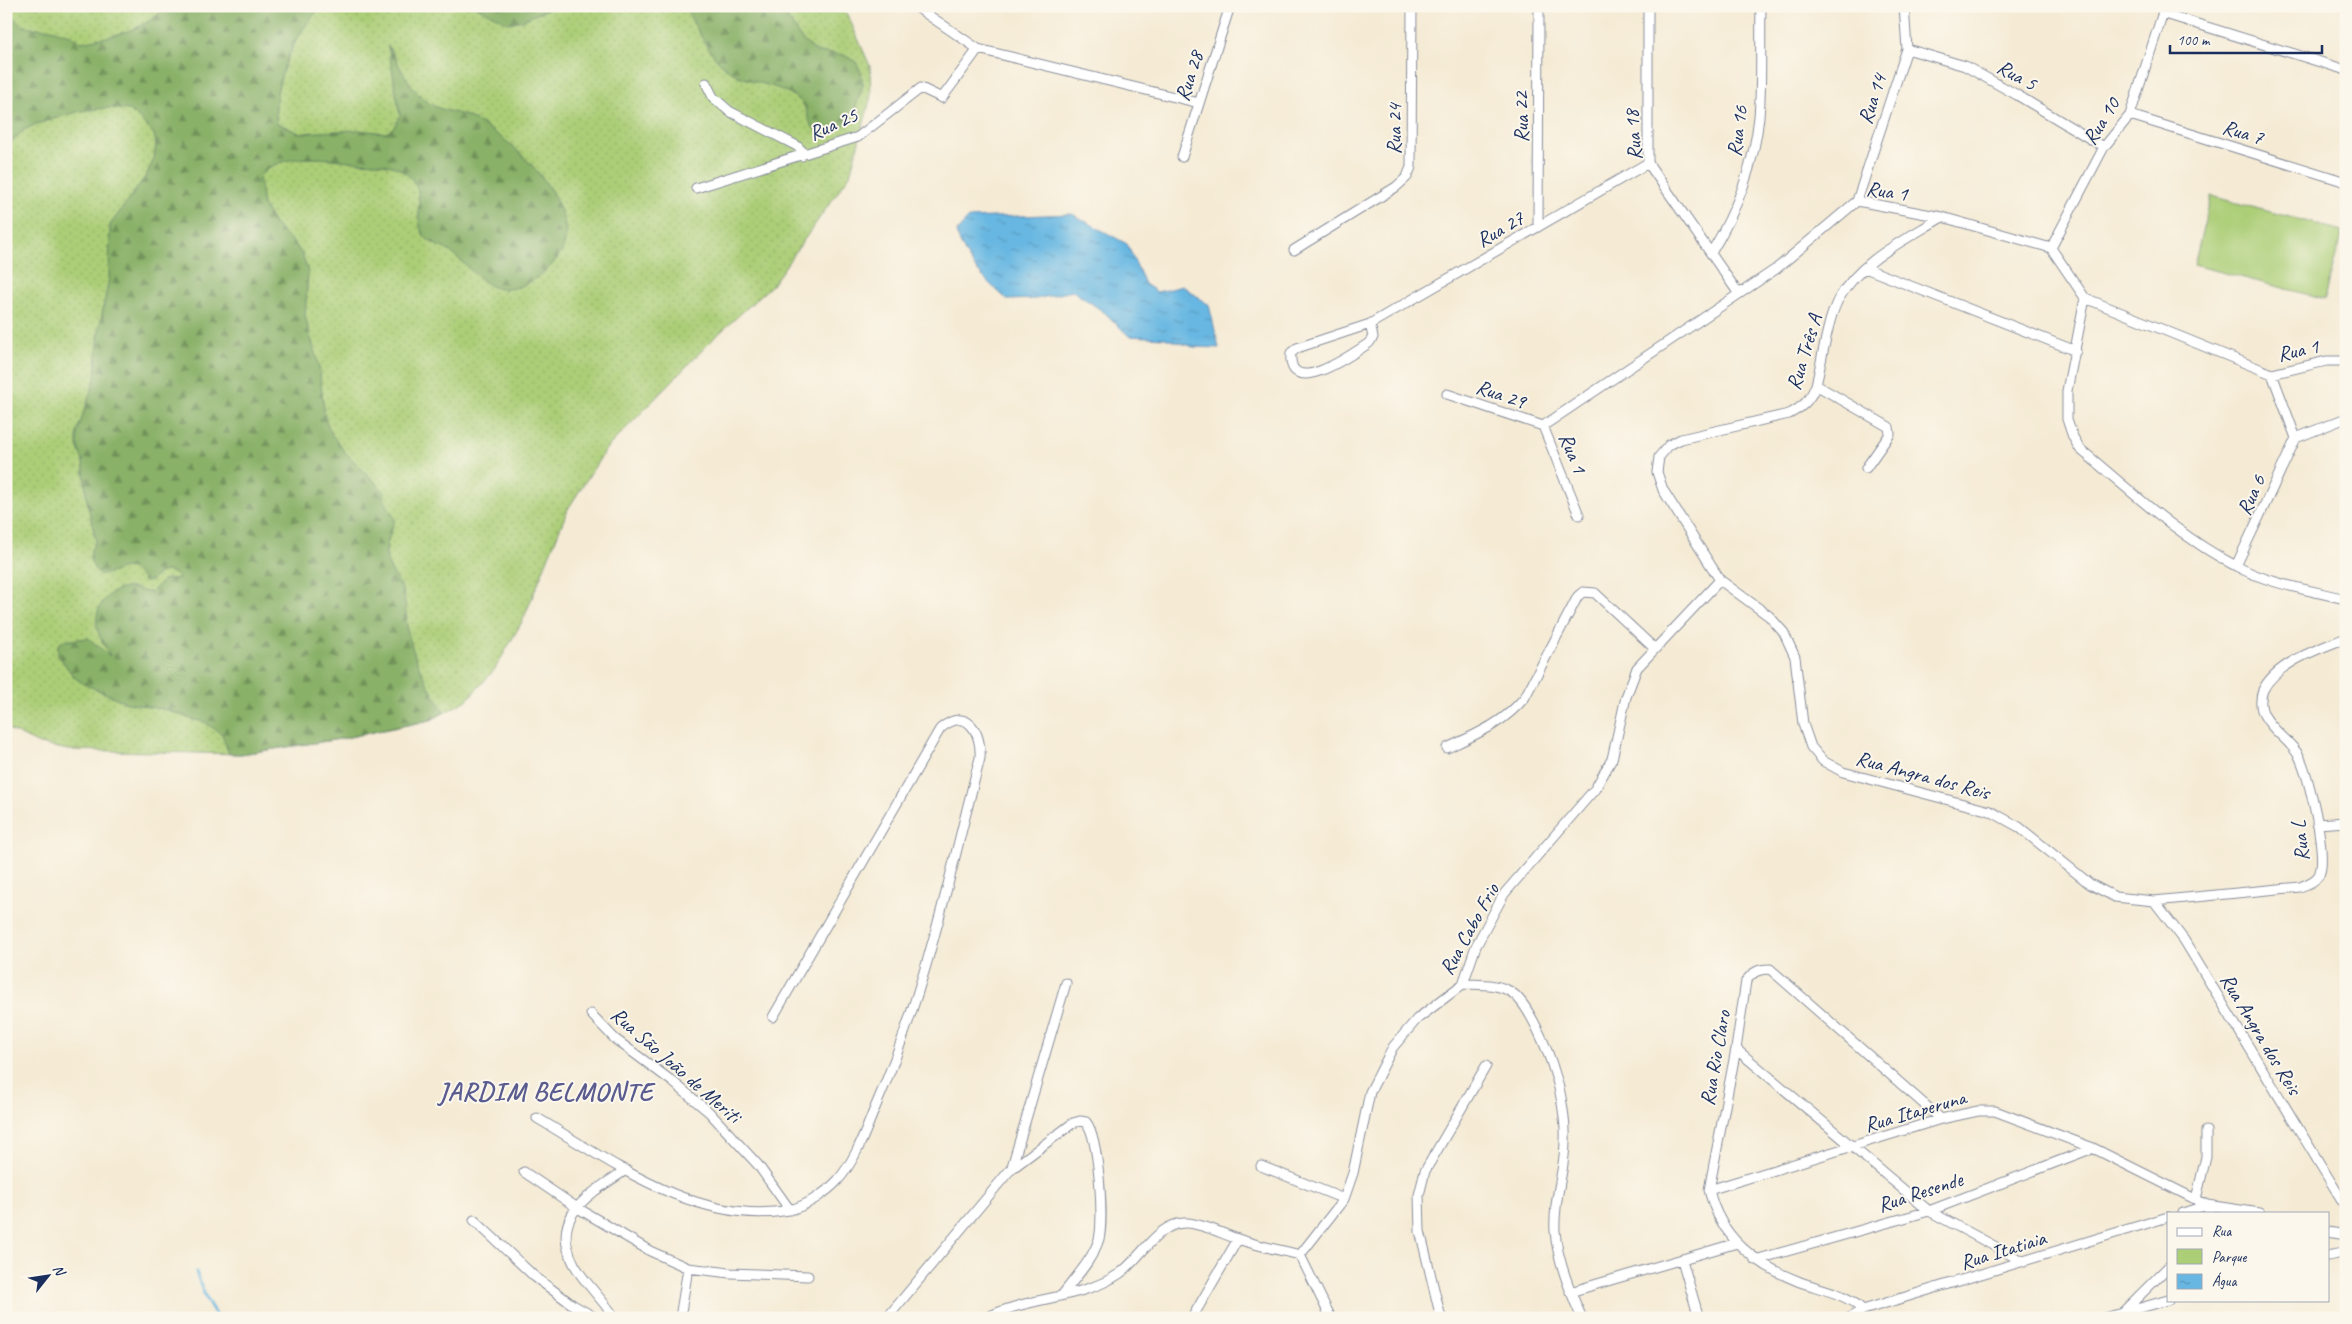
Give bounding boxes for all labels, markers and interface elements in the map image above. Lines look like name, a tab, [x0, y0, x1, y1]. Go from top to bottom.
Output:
scale bar	[2170, 22, 2322, 54]
text: 100 m	[2177, 31, 2211, 50]
street label: Rua 28	[1169, 45, 1210, 104]
street label: Rua 5	[1993, 54, 2043, 97]
street label: Rua 14	[1852, 68, 1893, 127]
street label: Rua 22	[1508, 90, 1534, 142]
street label: Rua 10	[2077, 91, 2126, 149]
street label: Rua 25	[804, 101, 863, 146]
street label: Rua 24	[1381, 101, 1407, 155]
street label: Rua 16	[1721, 103, 1753, 158]
street label: Rua 18	[1618, 106, 1648, 161]
street label: Rua 7	[2219, 114, 2268, 151]
street label: Rua 1	[1865, 175, 1911, 207]
street label: Rua 27	[1471, 204, 1530, 253]
street label: Rua Três A	[1780, 310, 1828, 393]
street label: Rua 1	[2275, 333, 2322, 367]
street label: Rua 29	[1473, 373, 1531, 415]
street label: Rua 1	[1553, 429, 1593, 478]
street label: Rua 6	[2231, 470, 2272, 519]
street label: Rua Angra dos Reis	[1853, 745, 1994, 806]
street label: Rua L	[2285, 819, 2315, 863]
street label: Rua Cabo Frio	[1433, 877, 1506, 979]
street label: Rua Angra dos Reis	[2214, 968, 2308, 1101]
street label: Rua São João de Meriti	[606, 1001, 749, 1131]
street label: Rua Rio Claro	[1694, 1007, 1736, 1107]
district label: JARDIM BELMONTE	[437, 1075, 657, 1108]
street label: Rua Itaperuna	[1861, 1083, 1971, 1138]
street label: Rua Resende	[1874, 1166, 1967, 1218]
legend	[2167, 1212, 2330, 1302]
text: Rua	[2212, 1222, 2232, 1241]
street label: Rua Itatiaia	[1957, 1224, 2051, 1275]
text: Parque	[2212, 1248, 2248, 1267]
north arrow	[22, 1252, 72, 1302]
text: N	[49, 1262, 70, 1280]
text: Água	[2212, 1272, 2237, 1291]

